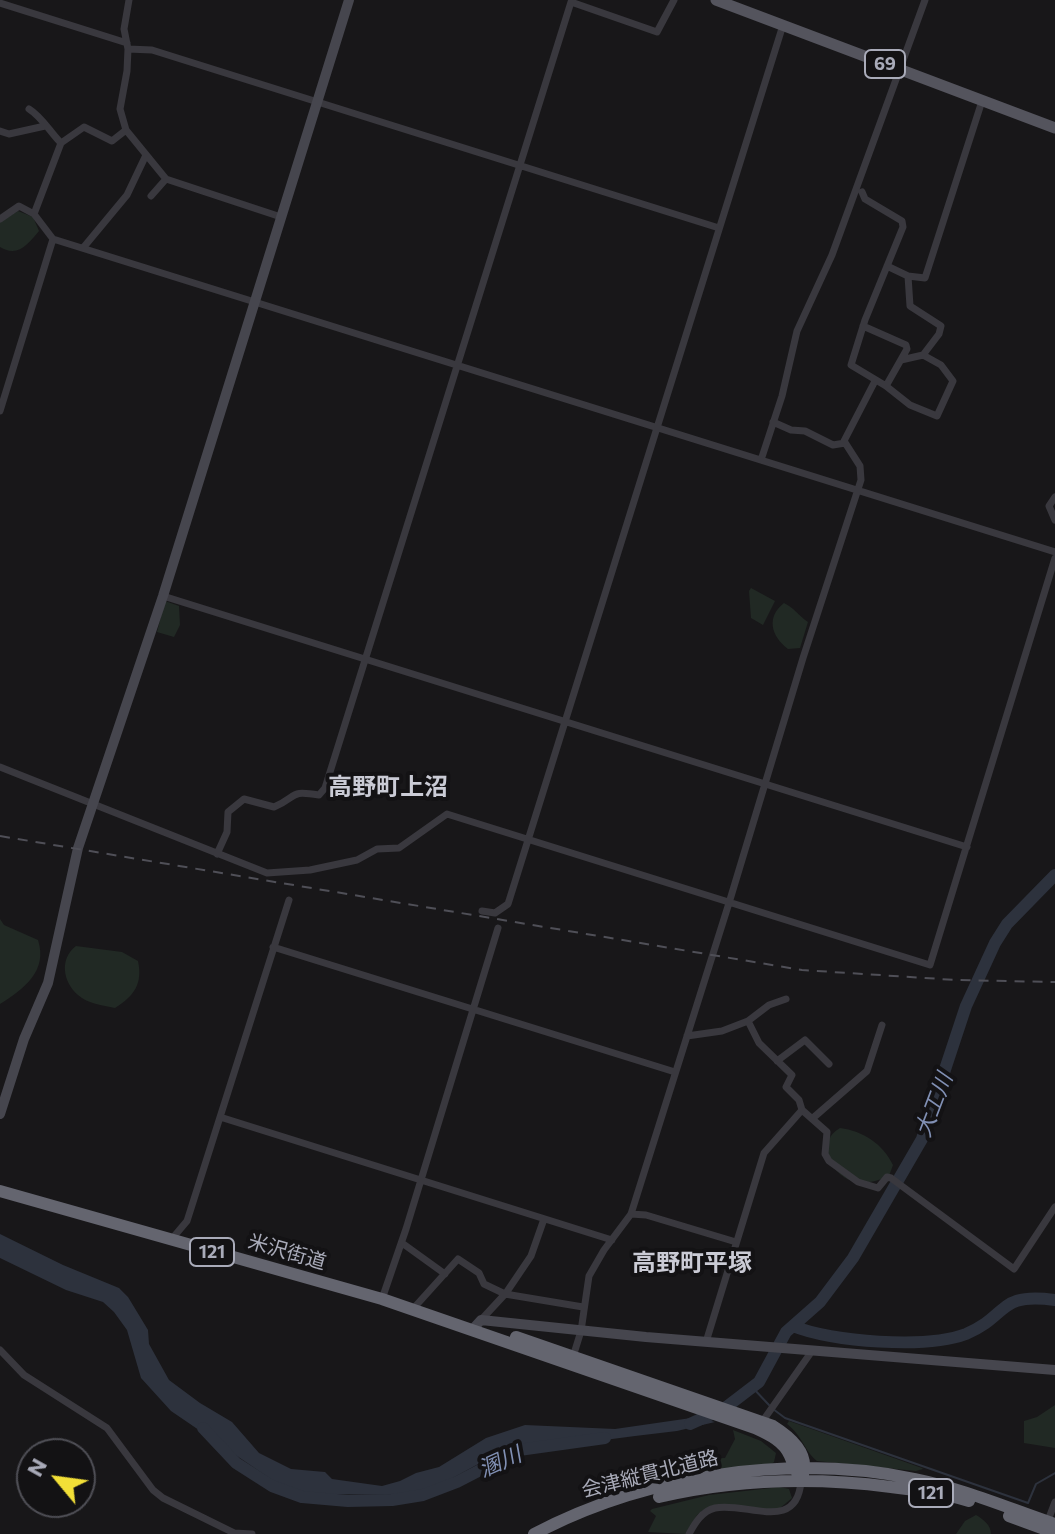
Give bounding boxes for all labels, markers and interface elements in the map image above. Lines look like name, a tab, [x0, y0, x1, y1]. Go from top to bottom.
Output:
road number: 69	[865, 50, 905, 78]
district label: 高野町上沼	[328, 773, 448, 801]
water label: 大工川	[910, 1069, 958, 1141]
street label: 米沢街道	[245, 1229, 329, 1275]
road number: 121	[190, 1238, 234, 1266]
district label: 高野町平塚	[632, 1249, 752, 1277]
north arrow	[16, 1438, 96, 1518]
water label: 溷川	[475, 1441, 525, 1483]
street label: 会津縦貫北道路	[579, 1445, 721, 1503]
text: N	[21, 1453, 52, 1481]
road number: 121	[909, 1479, 953, 1507]

